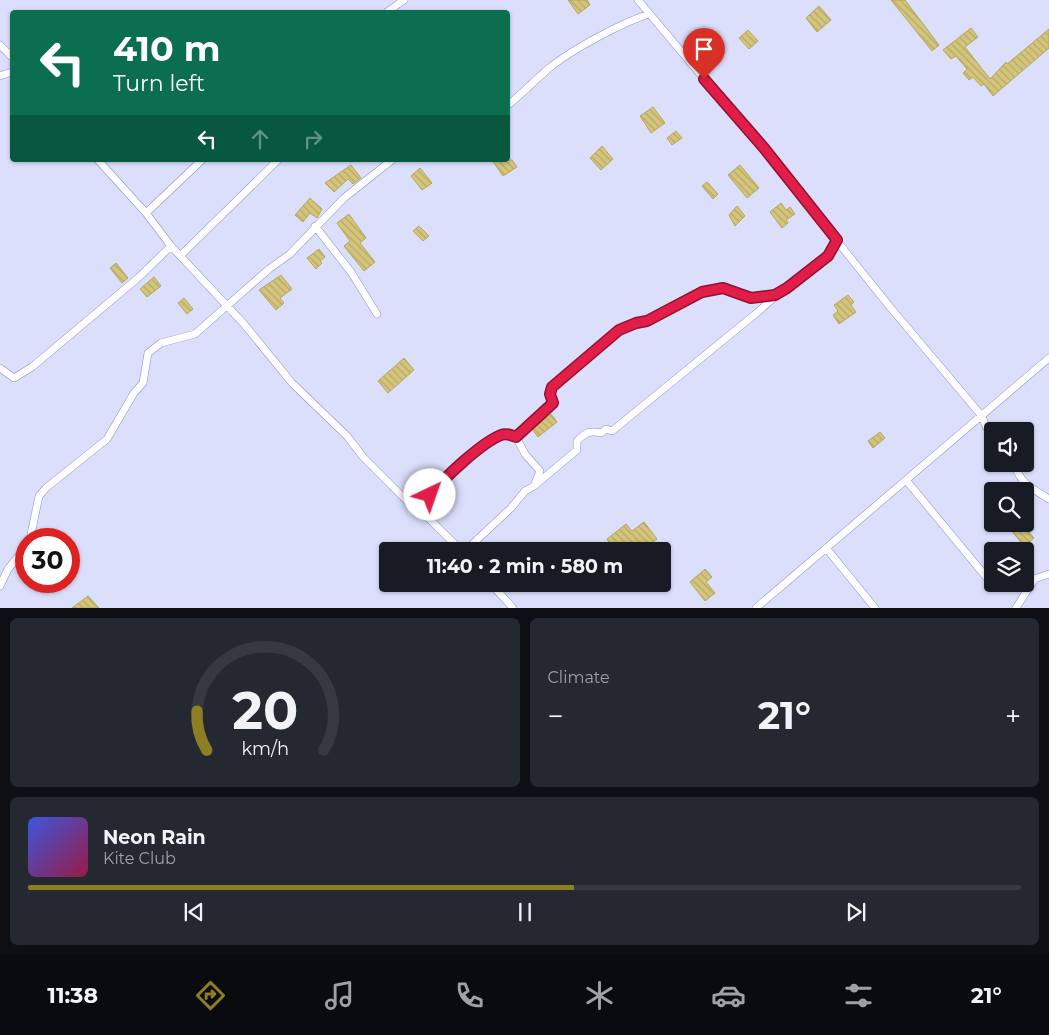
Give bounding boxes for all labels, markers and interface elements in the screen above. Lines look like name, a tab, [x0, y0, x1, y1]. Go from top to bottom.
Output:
text: 410 m	[113, 27, 220, 70]
pin	[683, 28, 725, 79]
icon: left	[30, 30, 95, 95]
icon: arrive	[690, 35, 718, 63]
text: Turn left	[113, 70, 205, 97]
icon: left	[193, 125, 221, 153]
icon: ahead	[246, 125, 274, 153]
icon: right	[299, 125, 327, 153]
map controls	[984, 422, 1034, 592]
button: sound	[984, 422, 1034, 472]
position arrow	[403, 468, 455, 520]
button: search	[984, 482, 1034, 532]
speed limit sign: 30	[15, 528, 80, 593]
button: layers	[984, 542, 1034, 592]
text: 11:40 · 2 min · 580 m	[427, 555, 623, 578]
text: Climate	[548, 668, 610, 687]
text: 20	[232, 679, 298, 742]
text: 21°	[758, 692, 811, 739]
text: −	[548, 699, 564, 733]
text: +	[1005, 699, 1021, 733]
text: km/h	[241, 738, 289, 759]
text: Neon Rain	[103, 826, 206, 849]
text: Kite Club	[103, 849, 176, 868]
icon: previous	[180, 898, 208, 926]
icon: pause	[511, 898, 539, 926]
icon: next	[842, 898, 870, 926]
icon: directions	[193, 978, 228, 1013]
icon: music	[322, 978, 357, 1013]
icon: phone	[452, 978, 487, 1013]
icon: climate	[582, 978, 617, 1013]
icon: car	[711, 978, 746, 1013]
icon: filters	[841, 978, 876, 1013]
text: 11:38	[47, 982, 98, 1009]
text: 21°	[971, 982, 1002, 1009]

